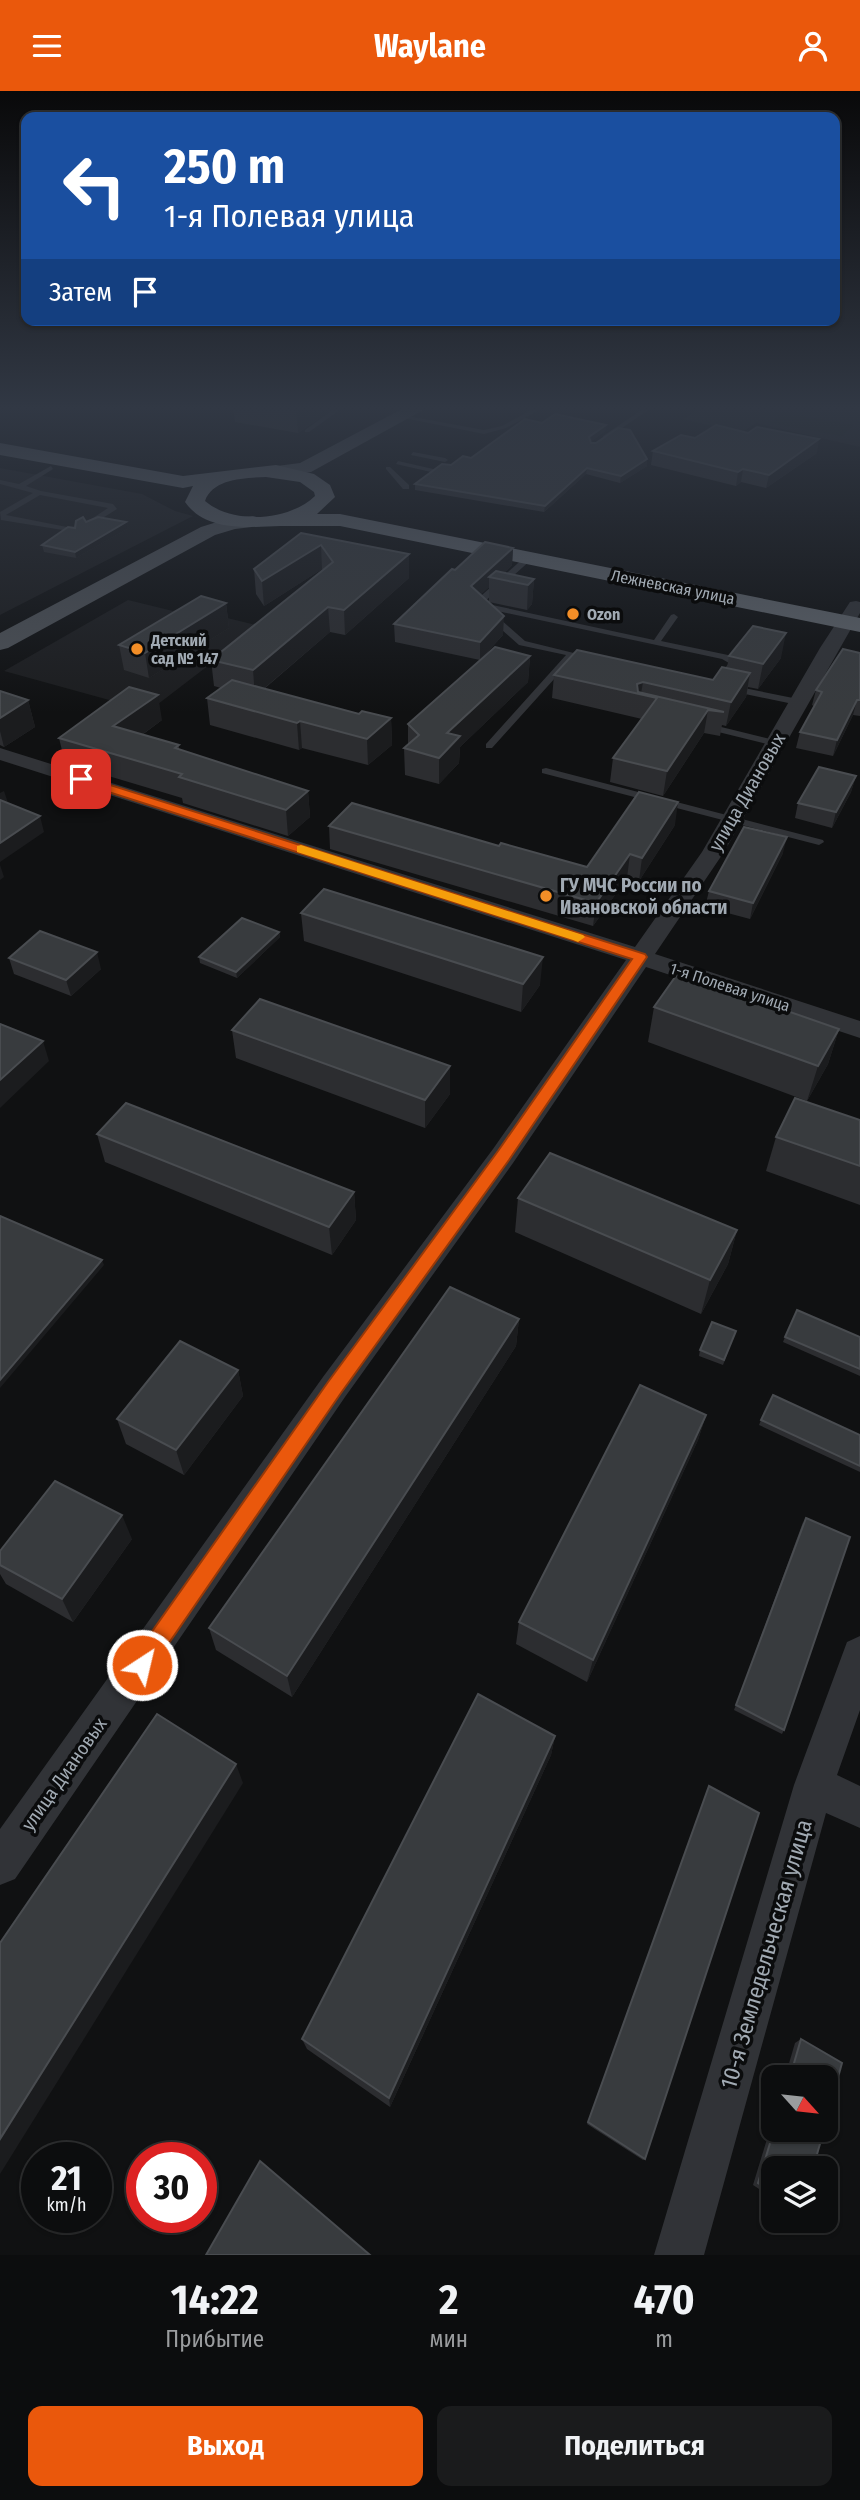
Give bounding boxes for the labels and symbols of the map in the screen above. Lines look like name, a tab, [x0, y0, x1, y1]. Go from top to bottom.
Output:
street label: Лежневская улица	[610, 566, 737, 608]
place label: Ozon	[587, 605, 620, 624]
marker: Ozon	[565, 606, 581, 622]
place label: Детский сад № 147	[150, 631, 219, 668]
marker: Детский сад № 147	[129, 641, 145, 657]
street label: улица Диановых	[704, 728, 790, 855]
pin	[51, 749, 111, 809]
place label: ГУ МЧС России по Ивановской области	[560, 874, 728, 919]
marker: ГУ МЧС России по Ивановской области	[538, 888, 554, 904]
street label: 1-я Полевая улица	[668, 959, 793, 1015]
position arrow	[105, 1628, 179, 1702]
street label: улица Диановых	[16, 1712, 112, 1835]
street label: 10-я Земледельческая улица	[714, 1816, 818, 2092]
north arrow	[761, 2065, 838, 2142]
speed limit sign: 30	[126, 2142, 217, 2233]

